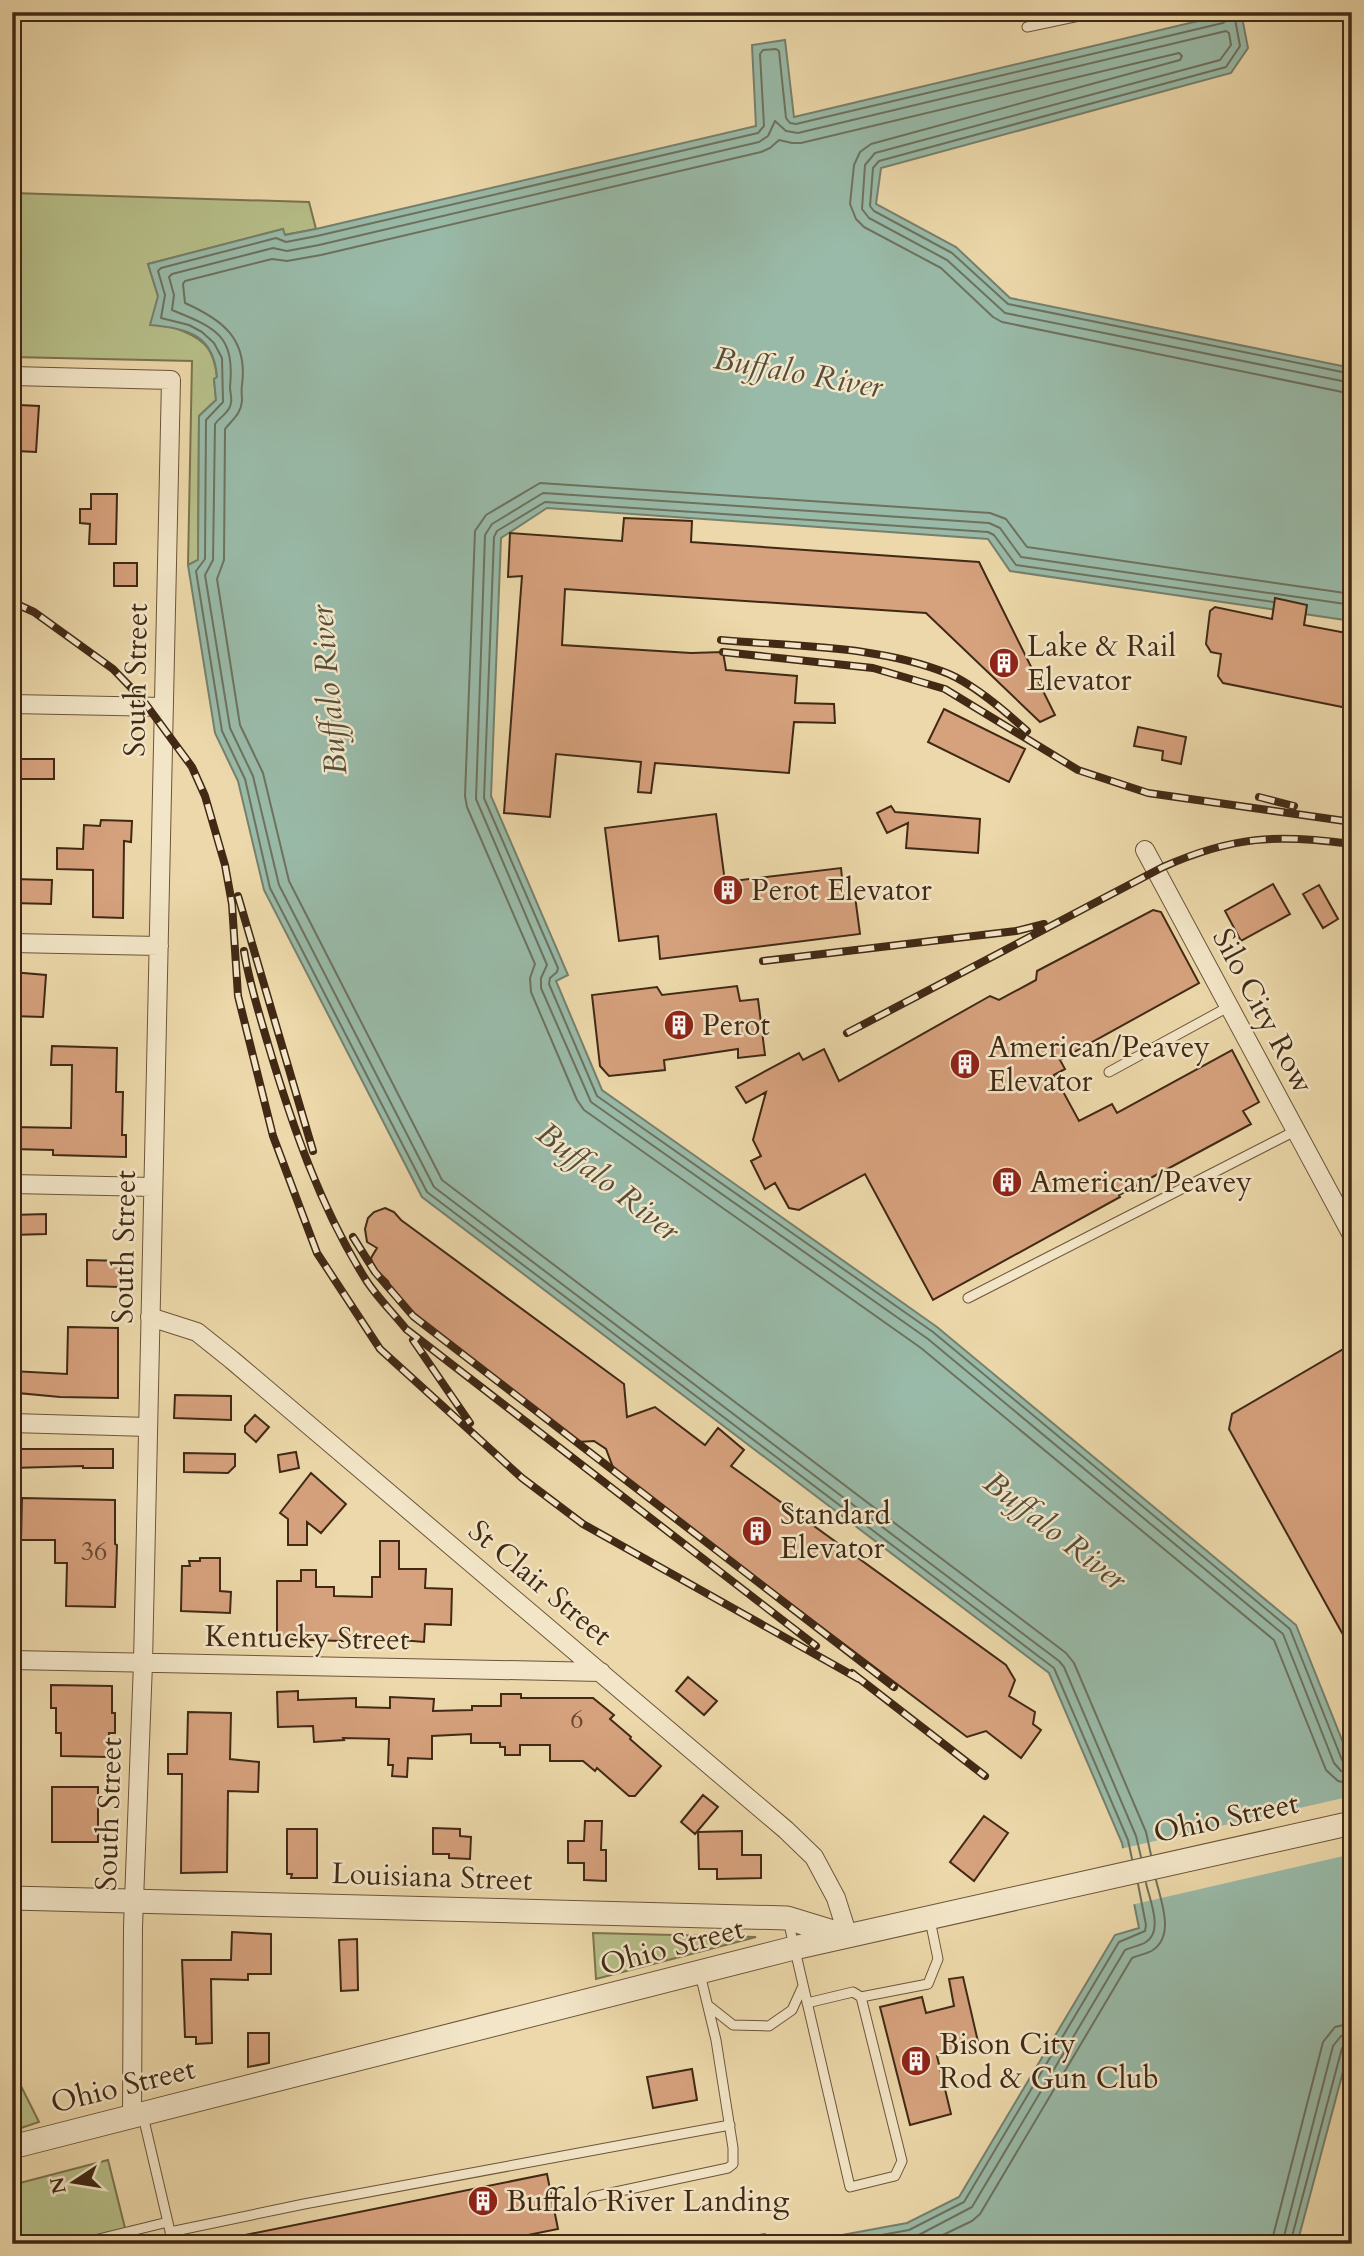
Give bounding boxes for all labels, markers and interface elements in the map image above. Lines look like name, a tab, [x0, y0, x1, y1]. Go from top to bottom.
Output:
water label: Buffalo River	[710, 337, 887, 410]
street label: South Street	[114, 602, 158, 757]
water label: Buffalo River	[300, 602, 358, 777]
place label: Lake & Rail Elevator	[1027, 626, 1176, 701]
building icon: Lake & Rail Elevator	[987, 646, 1021, 680]
place label: Perot Elevator	[751, 870, 932, 911]
building icon: Perot Elevator	[711, 873, 745, 907]
street label: Silo City Row	[1202, 921, 1324, 1101]
place label: Perot	[702, 1005, 771, 1046]
building icon: Perot	[662, 1008, 696, 1042]
place label: American/Peavey Elevator	[988, 1027, 1210, 1102]
building icon: American/Peavey Elevator	[948, 1047, 982, 1081]
water label: Buffalo River	[527, 1112, 690, 1253]
place label: American/Peavey	[1030, 1162, 1252, 1203]
building icon: American/Peavey	[990, 1165, 1024, 1199]
street label: South Street	[102, 1169, 146, 1324]
water label: Buffalo River	[974, 1461, 1137, 1602]
place label: Standard Elevator	[780, 1494, 890, 1569]
street label: St Clair Street	[460, 1511, 621, 1656]
building icon: Standard Elevator	[740, 1514, 774, 1548]
house number: 36	[81, 1534, 107, 1569]
street label: Kentucky Street	[204, 1616, 410, 1660]
house number: 6	[570, 1702, 584, 1737]
street label: South Street	[86, 1736, 132, 1892]
street label: Ohio Street	[1150, 1783, 1303, 1853]
street label: Louisiana Street	[331, 1853, 534, 1901]
street label: Ohio Street	[596, 1908, 749, 1986]
place label: Bison City Rod & Gun Club	[939, 2024, 1159, 2099]
building icon: Bison City Rod & Gun Club	[899, 2044, 933, 2078]
street label: Ohio Street	[47, 2048, 200, 2124]
north arrow	[38, 2148, 108, 2218]
text: N	[44, 2174, 73, 2196]
place label: Buffalo River Landing	[506, 2181, 789, 2222]
building icon: Buffalo River Landing	[466, 2184, 500, 2218]

